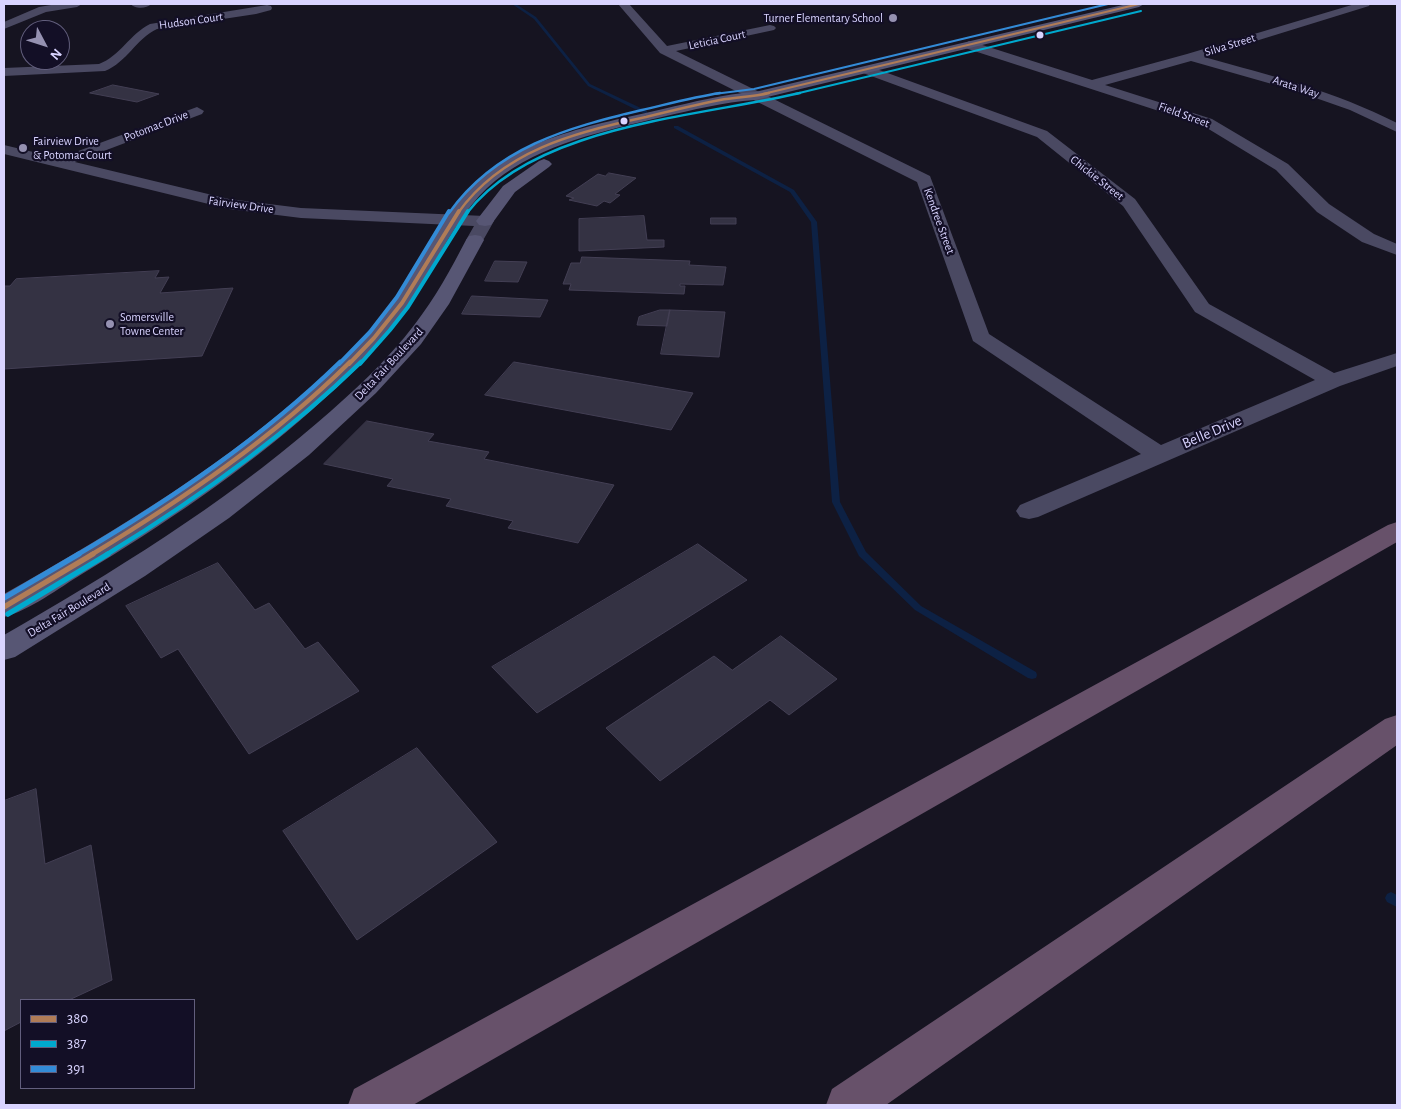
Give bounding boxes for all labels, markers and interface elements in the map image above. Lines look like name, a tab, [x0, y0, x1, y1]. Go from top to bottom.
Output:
street label: Hudson Court	[158, 9, 224, 33]
place label: Turner Elementary School	[764, 11, 883, 25]
marker: Turner Elementary School	[887, 12, 899, 24]
north arrow	[20, 20, 70, 70]
street label: Leticia Court	[687, 27, 747, 53]
unlabelled marker	[1035, 30, 1045, 40]
street label: Silva Street	[1203, 30, 1257, 60]
text: N	[47, 46, 64, 62]
street label: Arata Way	[1271, 73, 1321, 101]
street label: Field Street	[1157, 99, 1211, 131]
street label: Potomac Drive	[122, 107, 190, 145]
unlabelled marker	[619, 116, 629, 126]
place label: Fairview Drive & Potomac Court	[33, 134, 112, 162]
marker: Fairview Drive & Potomac Court	[17, 142, 29, 154]
street label: Chickie Street	[1067, 153, 1127, 203]
street label: Kendree Street	[920, 186, 958, 256]
street label: Fairview Drive	[207, 193, 275, 217]
place label: Somersville Towne Center	[120, 310, 183, 338]
marker: Somersville Towne Center	[104, 318, 116, 330]
street label: Delta Fair Boulevard	[352, 325, 426, 403]
street label: Belle Drive	[1180, 411, 1244, 453]
street label: Delta Fair Boulevard	[25, 580, 113, 640]
legend	[20, 999, 195, 1089]
text: 380	[67, 1011, 88, 1026]
text: 387	[67, 1036, 87, 1051]
text: 391	[67, 1061, 85, 1076]

